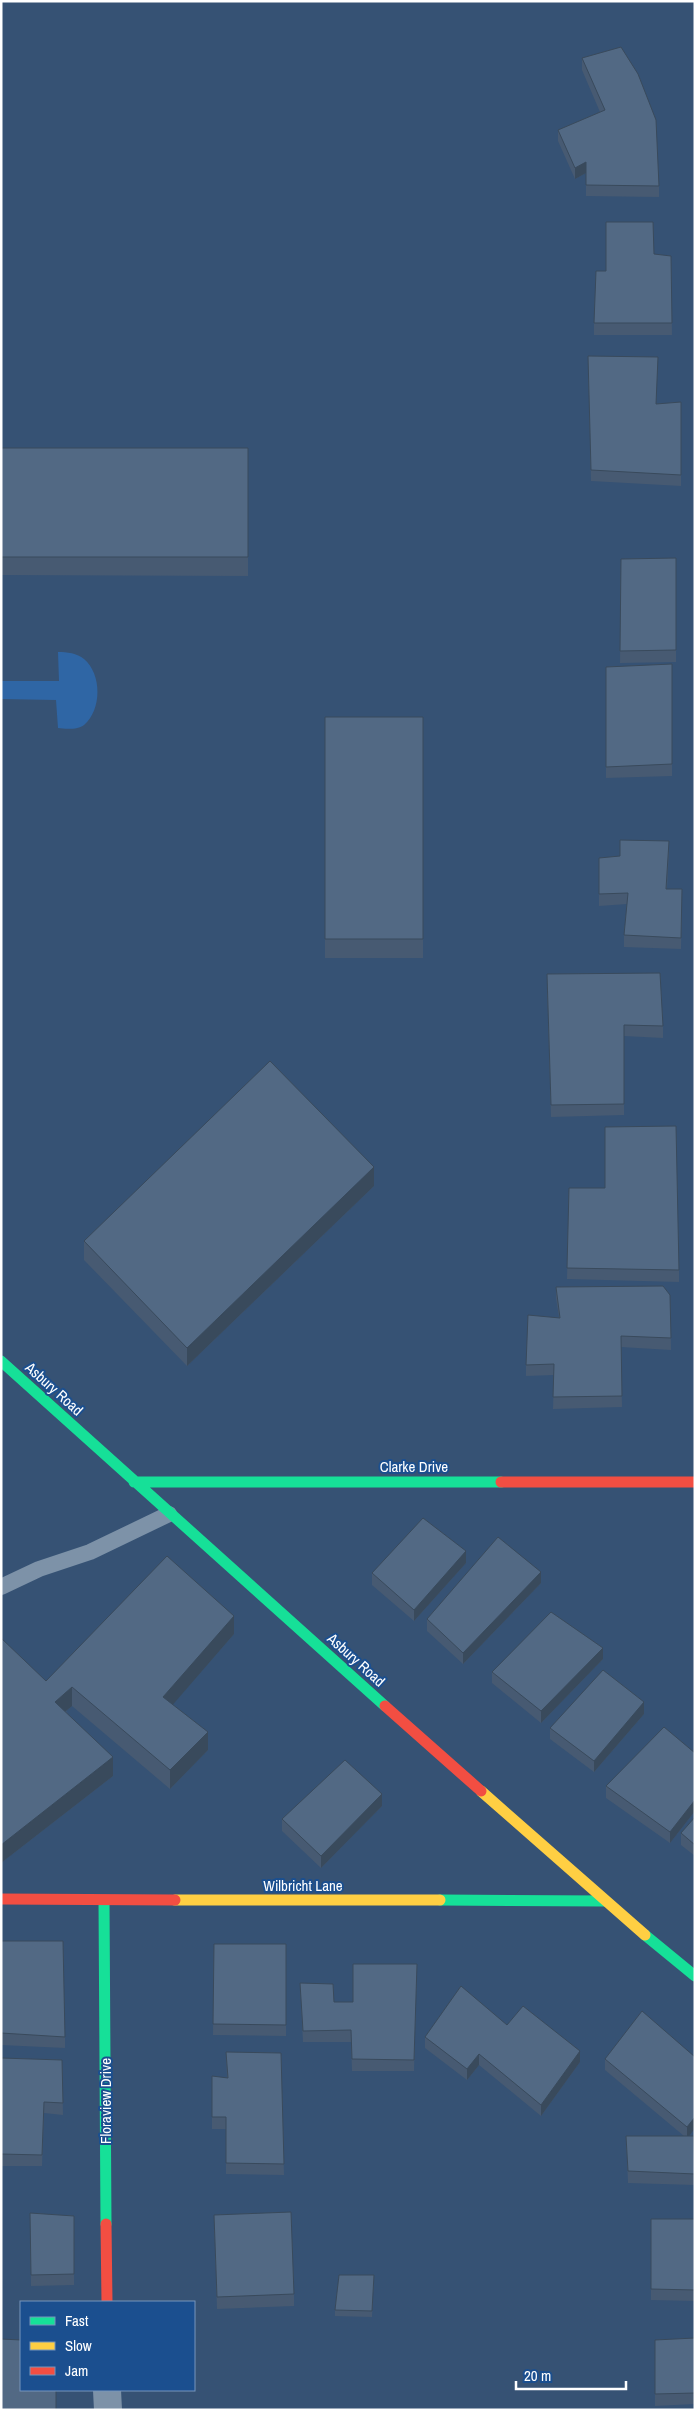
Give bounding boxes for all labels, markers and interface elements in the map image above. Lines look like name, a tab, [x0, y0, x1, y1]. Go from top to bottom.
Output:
street label: Asbury Road	[20, 1356, 88, 1420]
street label: Clarke Drive	[380, 1456, 448, 1477]
street label: Asbury Road	[322, 1627, 390, 1691]
street label: Wilbricht Lane	[263, 1875, 343, 1896]
street label: Floraview Drive	[95, 2058, 116, 2144]
legend	[20, 2301, 195, 2391]
text: Fast	[65, 2310, 89, 2331]
text: Slow	[65, 2335, 92, 2356]
scale bar	[516, 2358, 626, 2390]
text: Jam	[65, 2360, 88, 2381]
text: 20 m	[524, 2365, 551, 2386]

